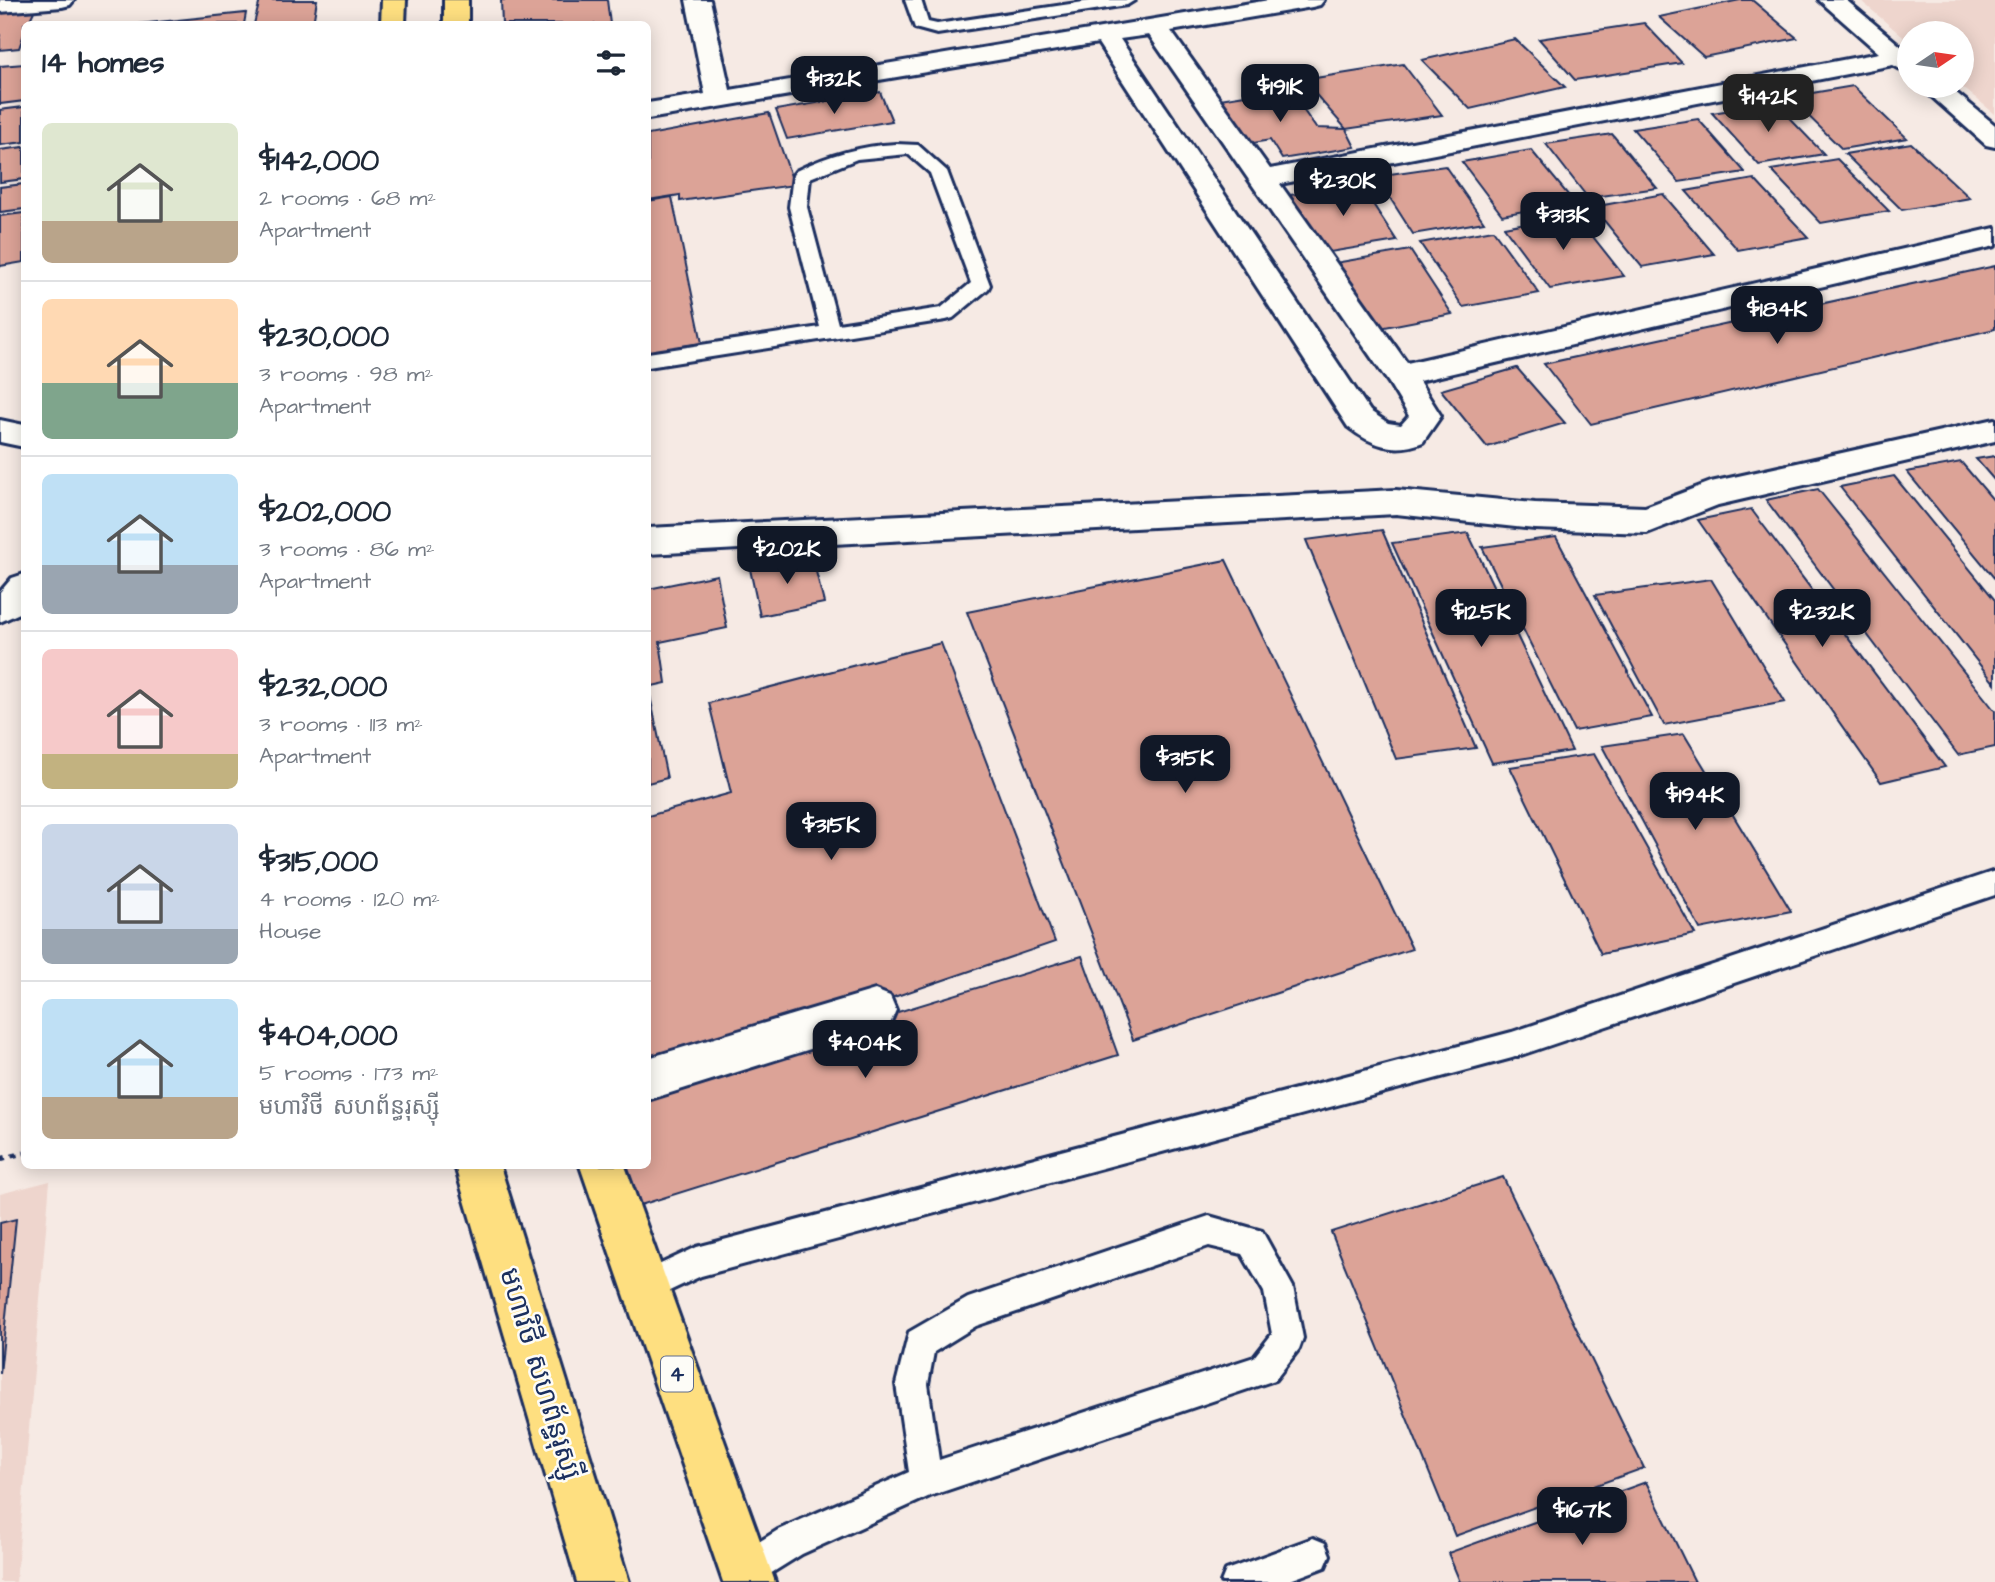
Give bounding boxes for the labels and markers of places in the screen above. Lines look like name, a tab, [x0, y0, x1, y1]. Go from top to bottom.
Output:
pin: $132K	[785, 57, 883, 116]
pin: $191K	[1231, 64, 1329, 124]
pin: $142K	[1719, 74, 1817, 134]
pin: $230K	[1294, 158, 1392, 218]
pin: $313K	[1514, 192, 1612, 252]
pin: $184K	[1728, 286, 1826, 346]
pin: $202K	[738, 526, 836, 586]
pin: $125K	[1432, 590, 1530, 649]
pin: $232K	[1773, 590, 1871, 649]
pin: $315K	[1136, 736, 1234, 795]
pin: $194K	[1646, 772, 1744, 832]
pin: $315K	[782, 802, 880, 862]
pin: $404K	[816, 1020, 914, 1080]
pin: $167K	[1533, 1488, 1631, 1547]

